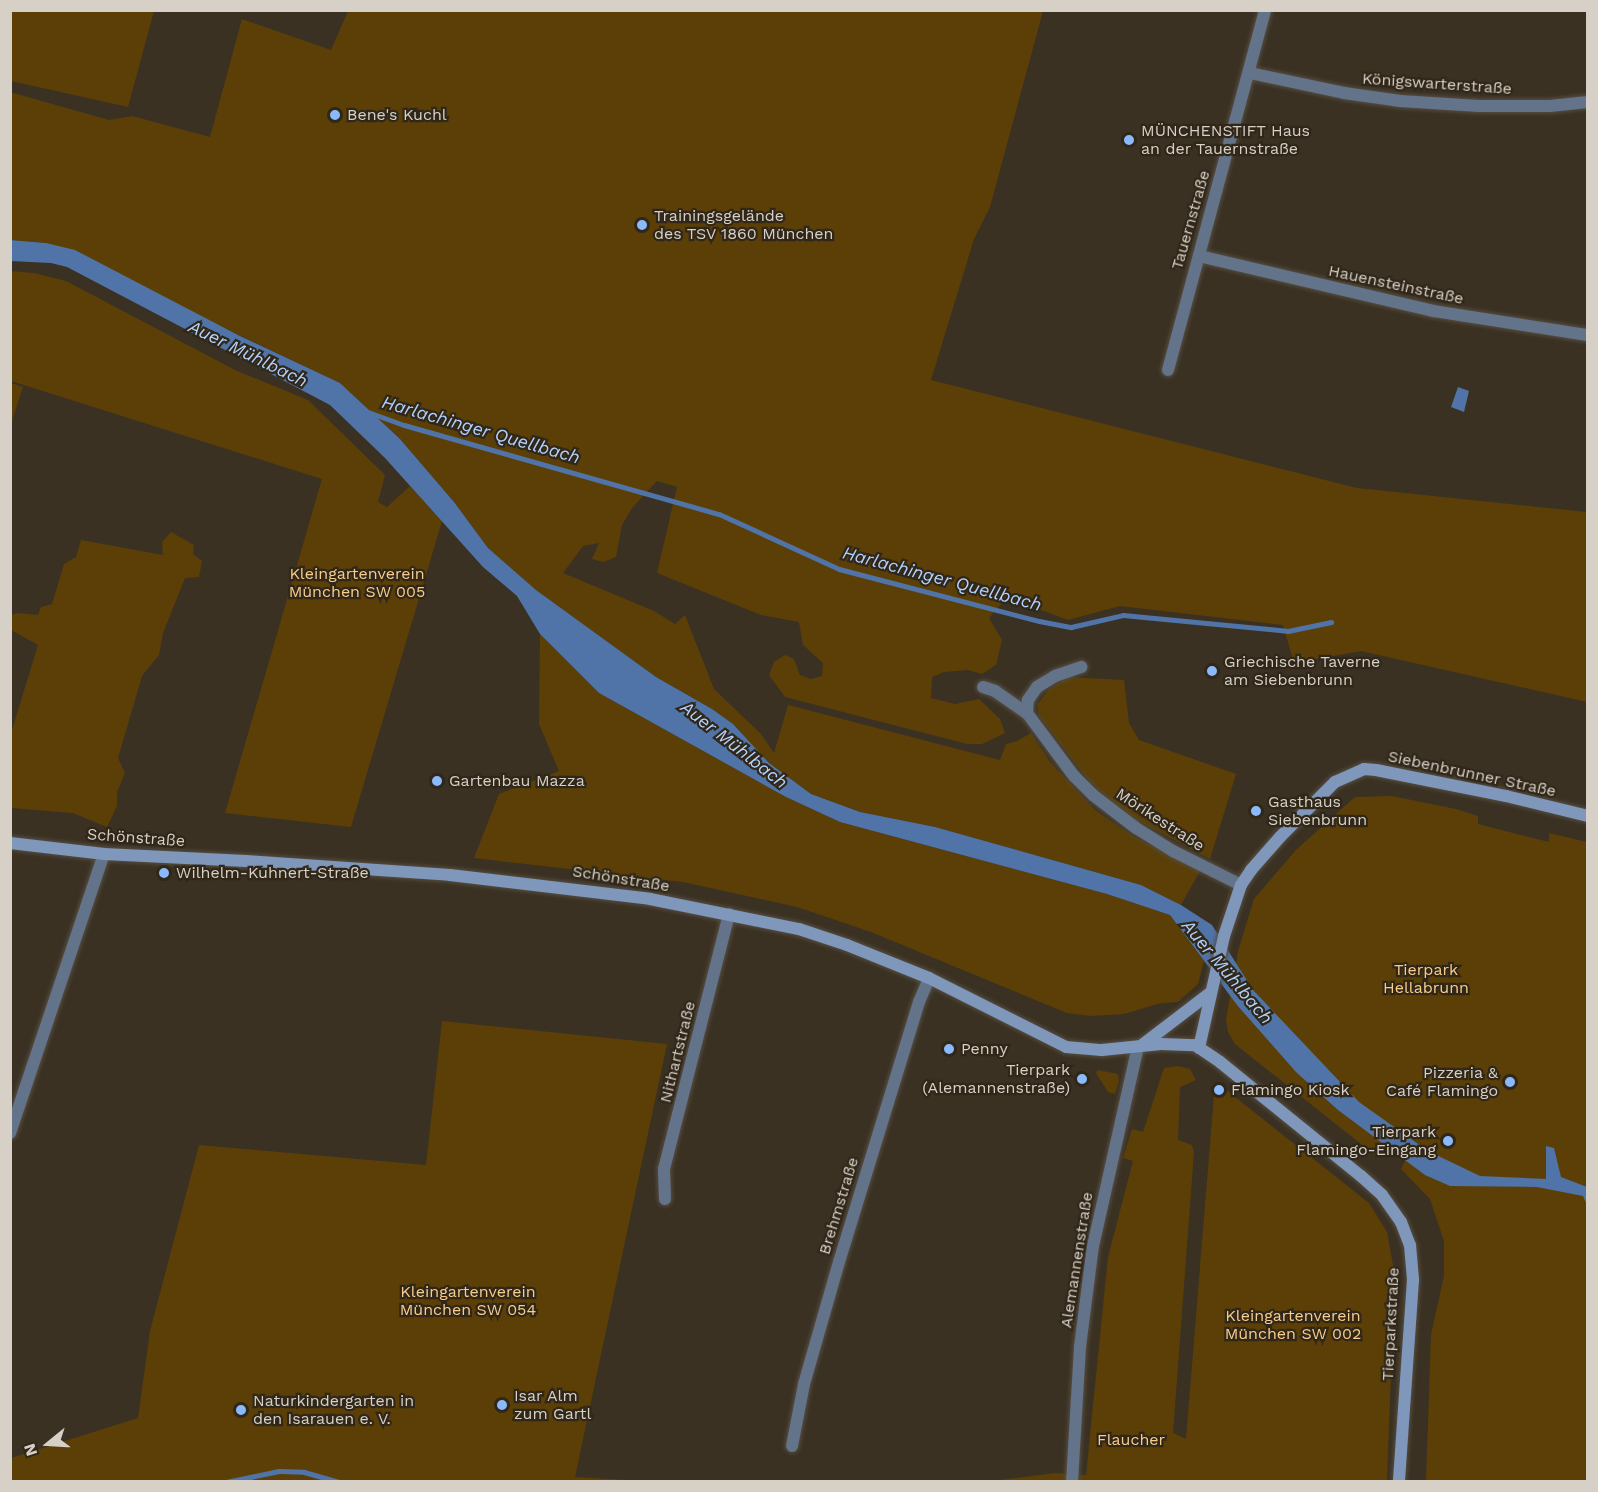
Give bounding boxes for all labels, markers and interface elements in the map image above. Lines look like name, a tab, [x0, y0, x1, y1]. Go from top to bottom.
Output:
street label: Königswarterstraße	[1361, 69, 1513, 99]
place label: Bene's Kuchl	[347, 105, 447, 125]
marker: Bene's Kuchl	[328, 108, 342, 122]
place label: MÜNCHENSTIFT Haus an der Tauernstraße	[1141, 121, 1310, 159]
marker: MÜNCHENSTIFT Haus an der Tauernstraße	[1122, 133, 1136, 147]
street label: Tauernstraße	[1168, 168, 1214, 272]
place label: Trainingsgelände des TSV 1860 München	[654, 206, 835, 244]
marker: Trainingsgelände des TSV 1860 München	[635, 218, 649, 232]
street label: Hauensteinstraße	[1327, 261, 1465, 309]
water label: Auer Mühlbach	[185, 316, 311, 392]
water label: Harlachinger Quellbach	[379, 391, 583, 469]
water label: Harlachinger Quellbach	[840, 542, 1044, 616]
park label: Kleingartenverein München SW 005	[289, 564, 425, 602]
place label: Griechische Taverne am Siebenbrunn	[1224, 652, 1381, 690]
marker: Griechische Taverne am Siebenbrunn	[1205, 664, 1219, 678]
water label: Auer Mühlbach	[676, 696, 792, 794]
street label: Siebenbrunner Straße	[1386, 747, 1558, 801]
place label: Gartenbau Mazza	[449, 771, 585, 791]
marker: Gartenbau Mazza	[430, 774, 444, 788]
street label: Mörikestraße	[1112, 784, 1208, 856]
place label: Gasthaus Siebenbrunn	[1268, 792, 1367, 830]
marker: Gasthaus Siebenbrunn	[1249, 804, 1263, 818]
street label: Schönstraße	[86, 825, 186, 851]
street label: Schönstraße	[571, 862, 671, 896]
place label: Wilhelm-Kuhnert-Straße	[176, 863, 369, 883]
marker: Wilhelm-Kuhnert-Straße	[157, 866, 171, 880]
water label: Auer Mühlbach	[1177, 915, 1277, 1029]
park label: Tierpark Hellabrunn	[1383, 960, 1469, 998]
street label: Nithartstraße	[656, 999, 700, 1105]
place label: Penny	[961, 1039, 1008, 1059]
marker: Penny	[942, 1042, 956, 1056]
place label: Tierpark (Alemannenstraße)	[922, 1060, 1070, 1098]
place label: Pizzeria & Café Flamingo	[1386, 1063, 1498, 1101]
marker: Tierpark (Alemannenstraße)	[1075, 1072, 1089, 1086]
marker: Pizzeria & Café Flamingo	[1503, 1075, 1517, 1089]
place label: Flamingo Kiosk	[1231, 1080, 1350, 1100]
marker: Flamingo Kiosk	[1212, 1083, 1226, 1097]
place label: Tierpark Flamingo-Eingang	[1296, 1122, 1436, 1160]
marker: Tierpark Flamingo-Eingang	[1441, 1134, 1455, 1148]
street label: Brehmstraße	[815, 1155, 863, 1257]
street label: Alemannenstraße	[1057, 1191, 1097, 1329]
street label: Tierparkstraße	[1378, 1267, 1404, 1381]
park label: Kleingartenverein München SW 054	[400, 1282, 536, 1320]
park label: Kleingartenverein München SW 002	[1225, 1306, 1361, 1344]
place label: Isar Alm zum Gartl	[514, 1386, 591, 1424]
place label: Naturkindergarten in den Isarauen e. V.	[253, 1391, 414, 1429]
marker: Isar Alm zum Gartl	[495, 1398, 509, 1412]
marker: Naturkindergarten in den Isarauen e. V.	[234, 1403, 248, 1417]
north arrow	[18, 1414, 78, 1474]
park label: Flaucher	[1097, 1430, 1165, 1450]
text: N	[20, 1441, 41, 1458]

